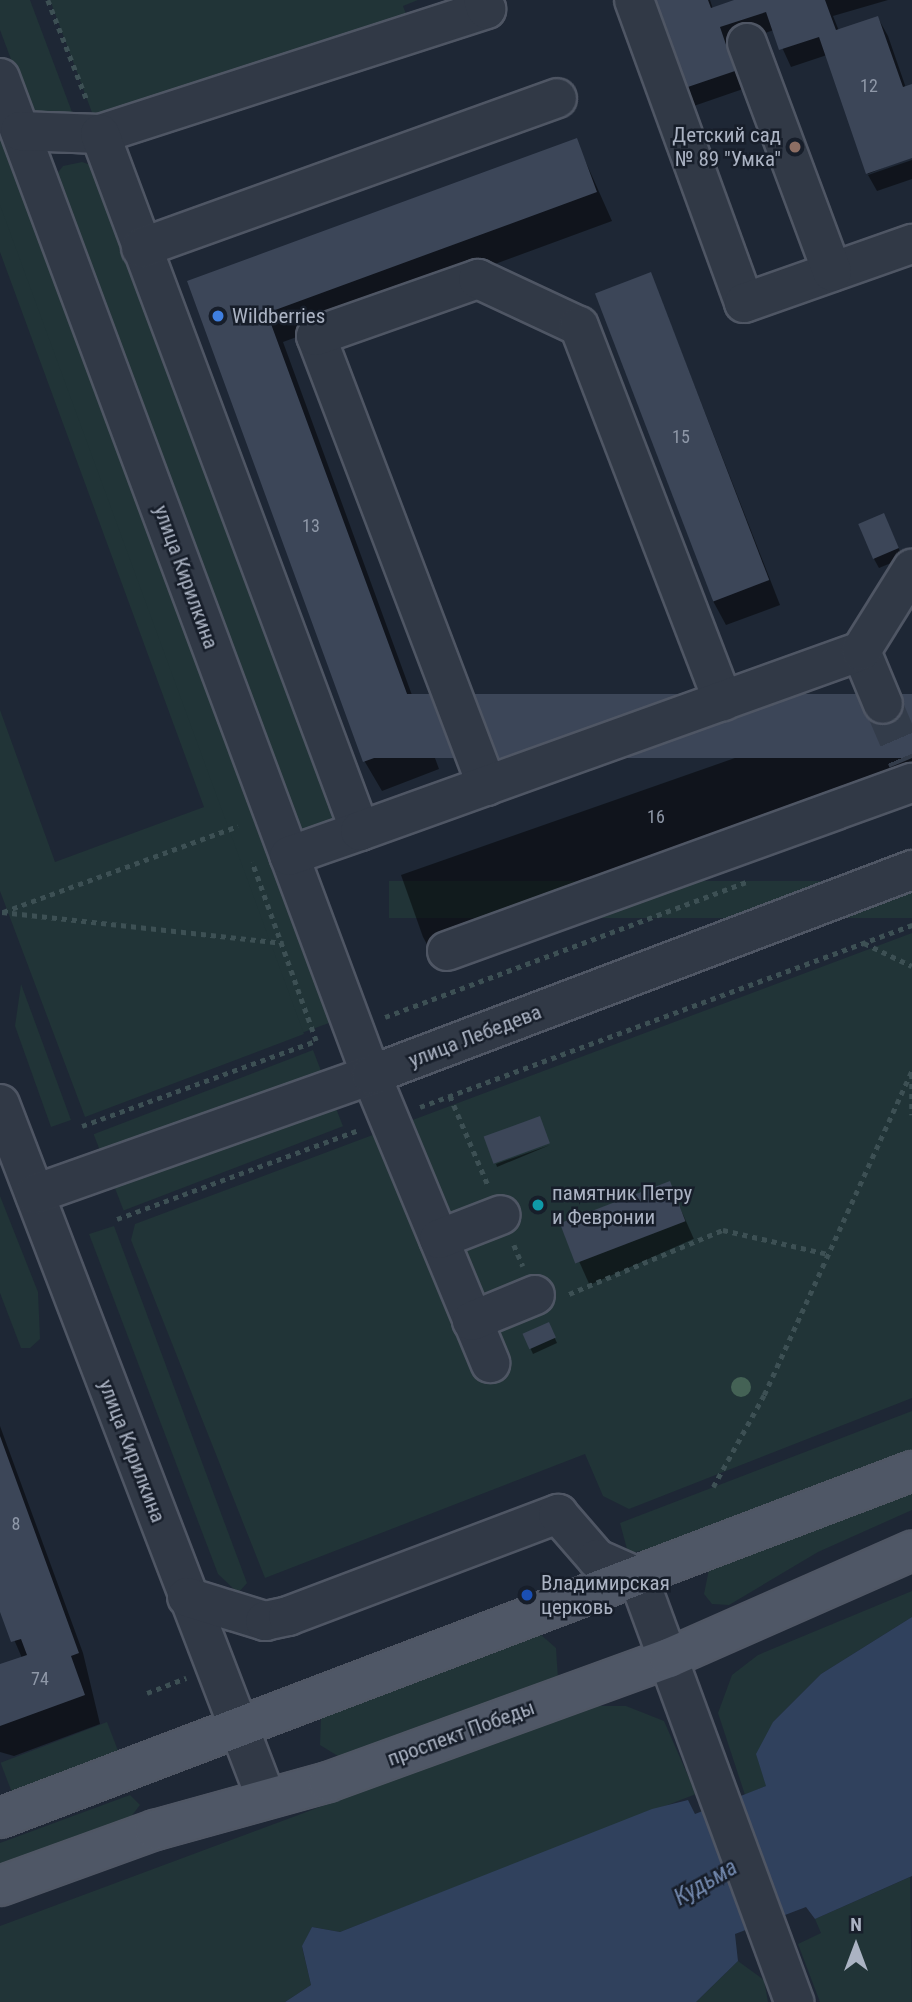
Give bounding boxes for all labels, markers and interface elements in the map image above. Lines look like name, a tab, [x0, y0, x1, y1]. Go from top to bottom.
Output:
house number: 12	[860, 75, 878, 97]
place label: Детский сад № 89 "Умка"	[672, 122, 781, 172]
marker: Детский сад № 89 "Умка"	[787, 139, 803, 155]
place label: Wildberries	[232, 303, 325, 329]
marker: Wildberries	[210, 308, 226, 324]
house number: 15	[672, 426, 690, 448]
street label: улица Кирилкина	[148, 502, 224, 652]
house number: 13	[302, 515, 320, 537]
house number: 16	[647, 806, 665, 828]
street label: улица Лебедева	[405, 999, 545, 1073]
place label: памятник Петру и Февронии	[552, 1180, 692, 1230]
marker: памятник Петру и Февронии	[530, 1197, 546, 1213]
street label: улица Кирилкина	[93, 1376, 171, 1526]
house number: 8	[12, 1513, 20, 1535]
place label: Владимирская церковь	[541, 1570, 670, 1620]
marker: Владимирская церковь	[519, 1587, 535, 1603]
house number: 74	[31, 1668, 49, 1690]
street label: проспект Победы	[384, 1695, 538, 1771]
water label: Кудьма	[669, 1854, 743, 1912]
north arrow	[821, 1911, 891, 1981]
text: N	[850, 1913, 862, 1936]

